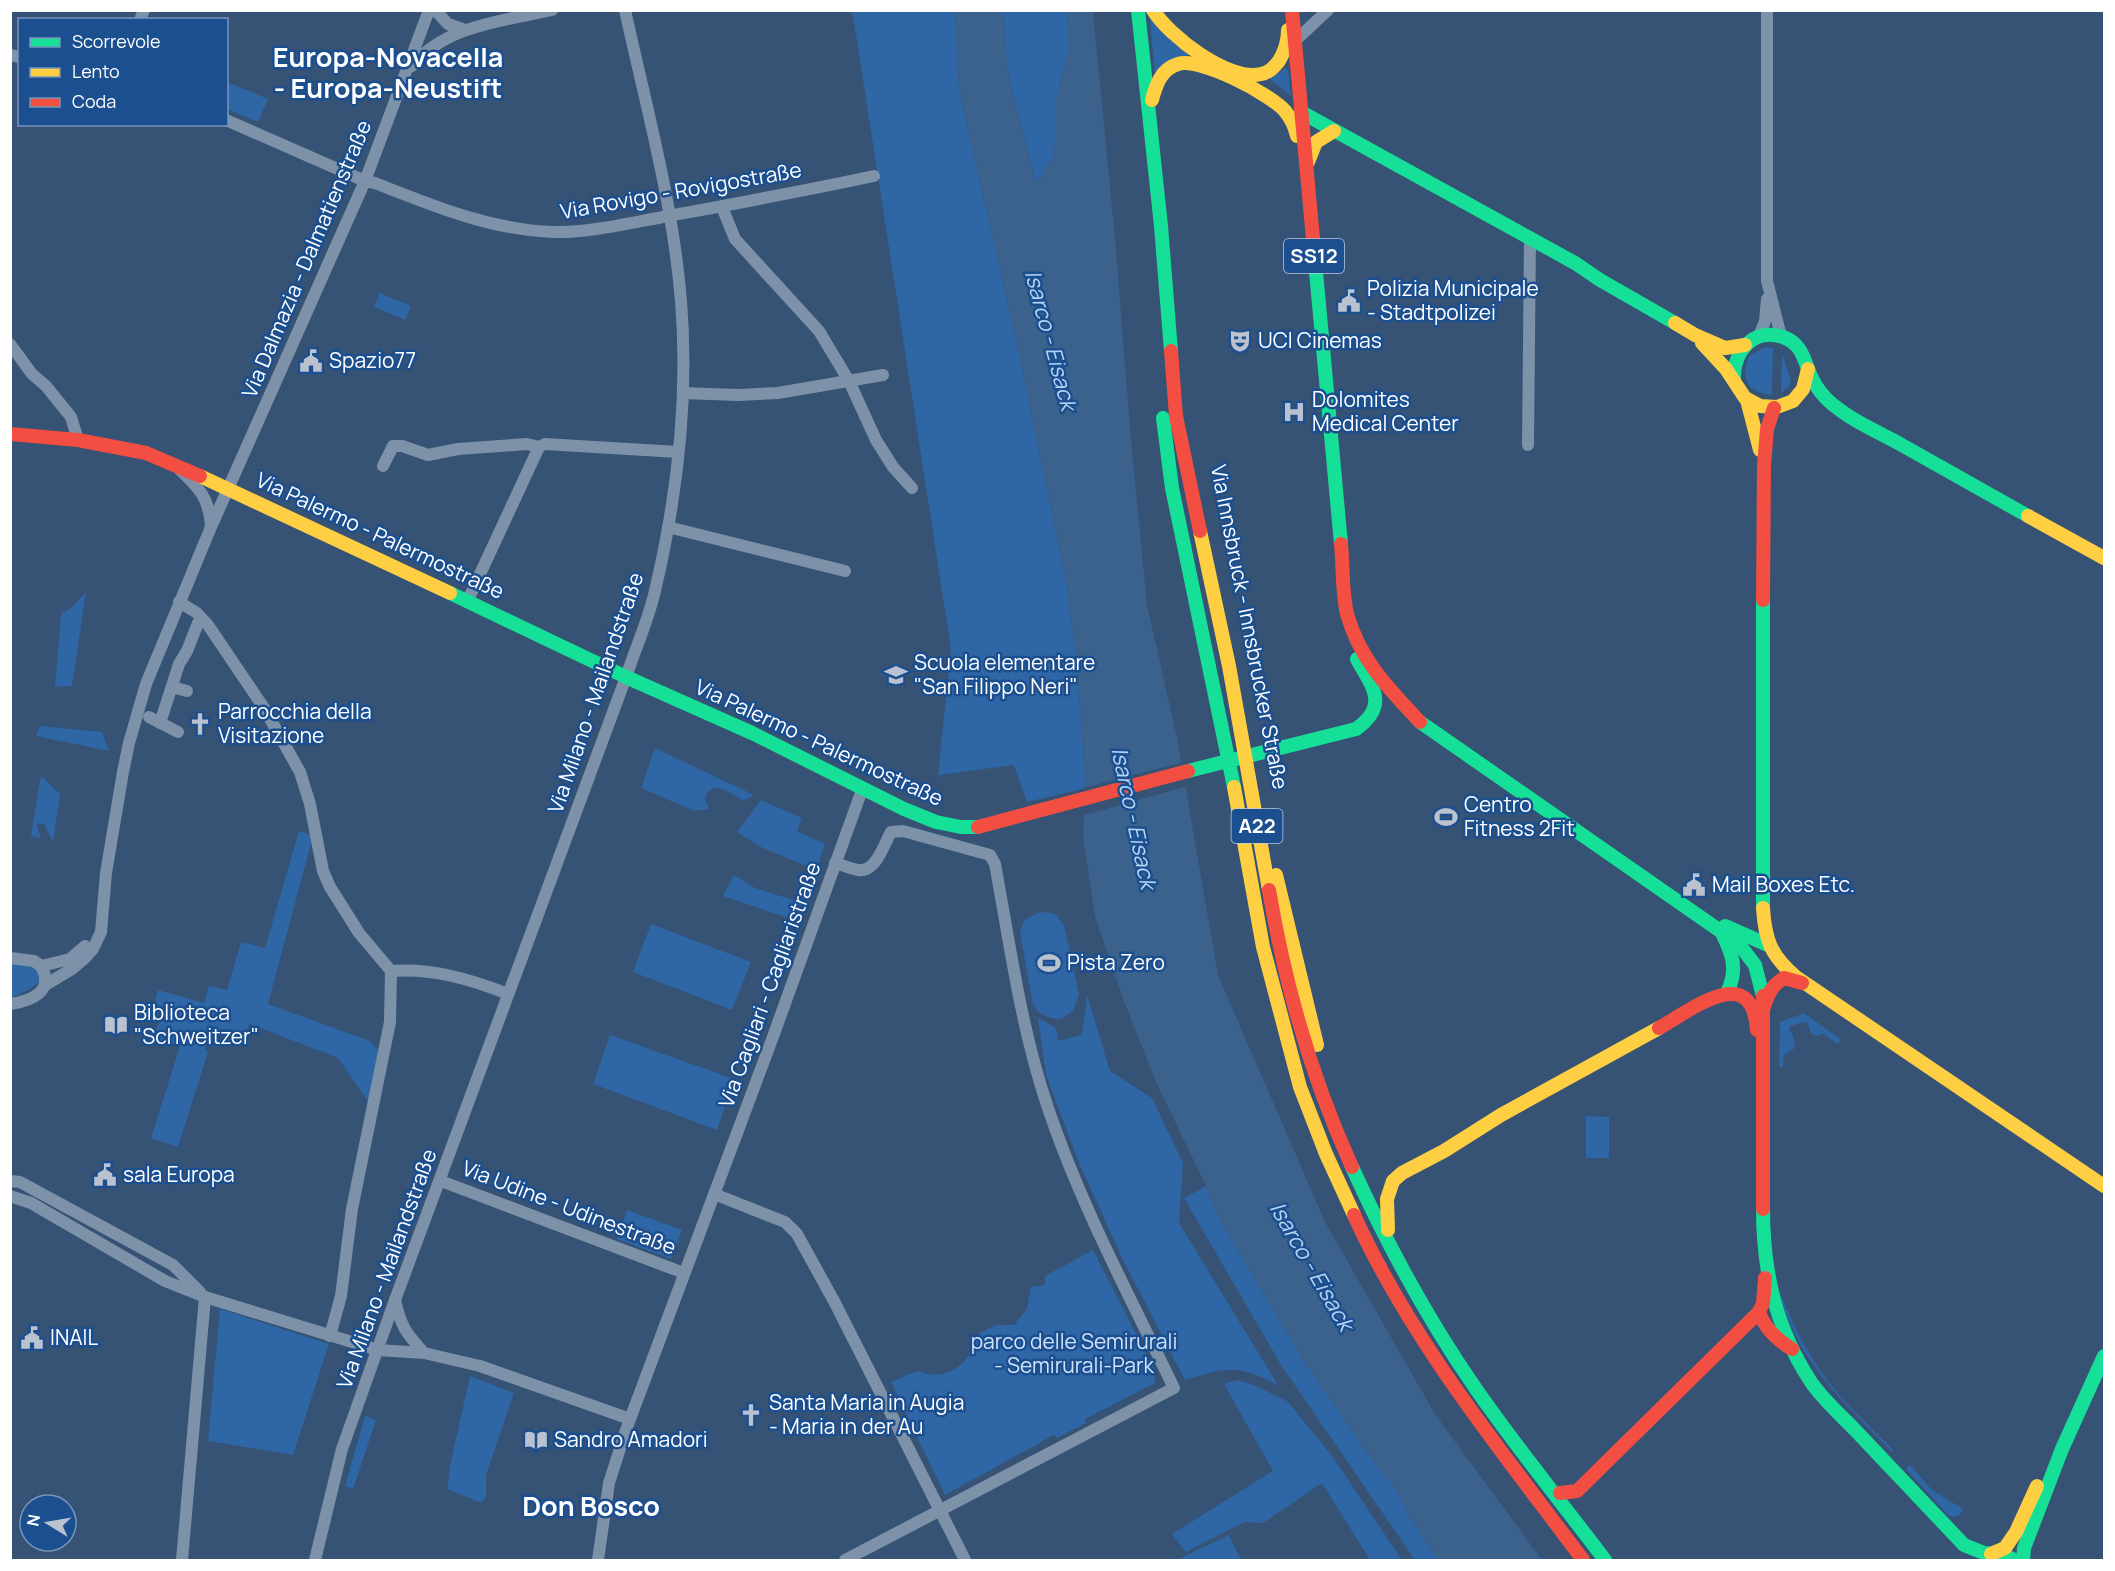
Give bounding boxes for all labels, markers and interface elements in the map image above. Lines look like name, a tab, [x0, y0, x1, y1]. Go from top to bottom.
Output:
legend	[18, 18, 228, 126]
text: Scorrevole	[72, 29, 161, 53]
district label: Europa-Novacella - Europa-Neustift	[273, 38, 503, 106]
text: Lento	[72, 59, 120, 83]
text: Coda	[72, 89, 116, 113]
street label: Via Dalmazia - Dalmatienstraße	[235, 115, 377, 402]
street label: Via Rovigo - Rovigostraße	[558, 155, 804, 225]
road number: SS12	[1284, 239, 1344, 273]
water label: Isarco - Eisack	[1018, 267, 1085, 416]
place label: Polizia Municipale - Stadtpolizei	[1367, 274, 1539, 326]
public building icon: Polizia Municipale - Stadtpolizei	[1336, 288, 1362, 314]
place label: UCI Cinemas	[1258, 326, 1382, 354]
theatre icon: UCI Cinemas	[1227, 328, 1253, 354]
place label: Spazio77	[329, 346, 416, 374]
public building icon: Spazio77	[298, 348, 324, 374]
place label: Dolomites Medical Center	[1312, 385, 1459, 437]
hospital icon: Dolomites Medical Center	[1281, 399, 1307, 425]
street label: Via Innsbruck - Innsbrucker Straße	[1205, 462, 1295, 791]
street label: Via Palermo - Palermostraße	[252, 465, 509, 605]
street label: Via Milano - Mailandstraße	[541, 569, 649, 817]
place label: Scuola elementare "San Filippo Neri"	[914, 648, 1095, 700]
school or university icon: Scuola elementare "San Filippo Neri"	[883, 662, 909, 688]
street label: Via Palermo - Palermostraße	[691, 672, 948, 812]
place label: Parrocchia della Visitazione	[218, 697, 372, 749]
church icon: Parrocchia della Visitazione	[187, 711, 213, 737]
water label: Isarco - Eisack	[1104, 744, 1164, 895]
place label: Centro Fitness 2Fit	[1464, 790, 1575, 842]
sports icon: Centro Fitness 2Fit	[1433, 804, 1459, 830]
road number: A22	[1232, 809, 1282, 843]
street label: Via Cagliari - Cagliaristraße	[712, 858, 827, 1111]
place label: Mail Boxes Etc.	[1712, 870, 1855, 898]
public building icon: Mail Boxes Etc.	[1681, 872, 1707, 898]
place label: Pista Zero	[1067, 948, 1165, 976]
sports icon: Pista Zero	[1036, 950, 1062, 976]
place label: Biblioteca "Schweitzer"	[134, 998, 259, 1050]
library icon: Biblioteca "Schweitzer"	[103, 1012, 129, 1038]
street label: Via Milano - Mailandstraße	[330, 1145, 442, 1392]
street label: Via Udine - Udinestraße	[458, 1153, 680, 1261]
place label: sala Europa	[123, 1160, 235, 1188]
public building icon: sala Europa	[92, 1162, 118, 1188]
water label: Isarco - Eisack	[1263, 1196, 1363, 1339]
place label: INAIL	[50, 1323, 98, 1351]
public building icon: INAIL	[19, 1325, 45, 1351]
park label: parco delle Semirurali - Semirurali-Park	[971, 1327, 1177, 1379]
place label: Santa Maria in Augia - Maria in der Au	[769, 1388, 964, 1440]
church icon: Santa Maria in Augia - Maria in der Au	[738, 1402, 764, 1428]
place label: Sandro Amadori	[554, 1425, 708, 1453]
library icon: Sandro Amadori	[523, 1427, 549, 1453]
district label: Don Bosco	[522, 1487, 660, 1524]
north arrow	[18, 1493, 78, 1553]
text: N	[21, 1512, 45, 1528]

